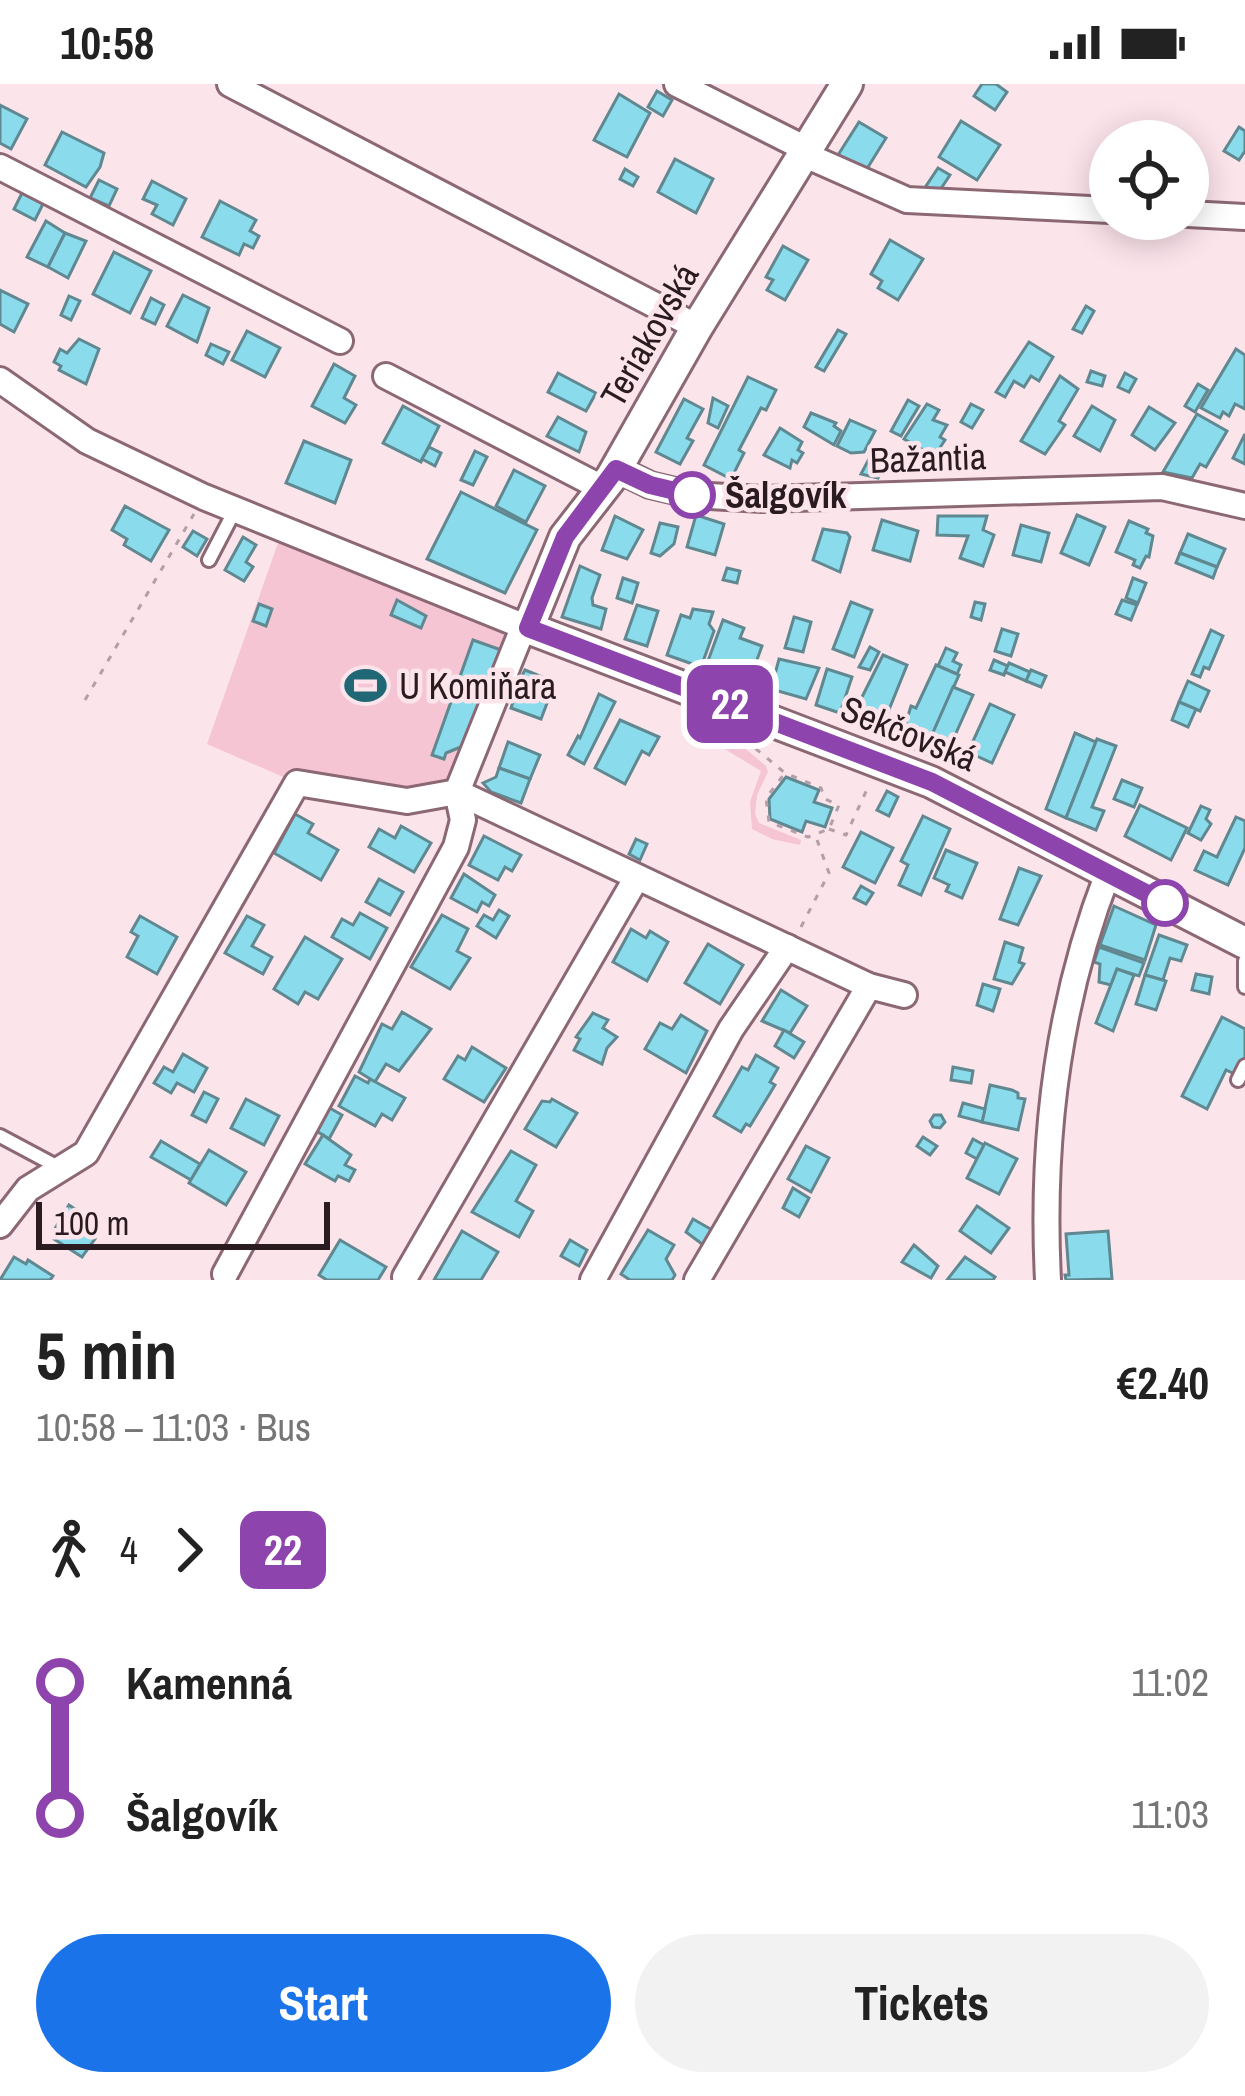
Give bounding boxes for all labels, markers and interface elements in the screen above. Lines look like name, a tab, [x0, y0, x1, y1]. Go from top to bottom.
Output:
text: 10:58	[60, 12, 154, 73]
map controls	[1089, 120, 1209, 240]
button: locate	[1089, 120, 1209, 240]
street label: Teriakovská	[589, 255, 709, 415]
street label: Bažantia	[869, 432, 987, 484]
place label: Šalgovík	[725, 471, 847, 519]
marker: Šalgovík	[670, 473, 714, 517]
place label: U Komiňara	[399, 662, 557, 710]
sports icon: U Komiňara	[342, 663, 388, 709]
line badge: 22	[676, 665, 784, 743]
text: 22	[711, 676, 749, 732]
street label: Sekčovská	[834, 684, 984, 782]
unlabelled marker	[1143, 881, 1187, 925]
scale bar	[36, 1196, 330, 1249]
text: 100 m	[54, 1201, 129, 1245]
text: 5 min	[36, 1311, 177, 1400]
text: €2.40	[1117, 1352, 1209, 1413]
text: 10:58 – 11:03 · Bus	[36, 1401, 311, 1453]
icon: walk	[36, 1517, 102, 1583]
icon: forward	[156, 1517, 222, 1583]
text: 22	[264, 1522, 302, 1578]
text: 4	[120, 1524, 138, 1576]
text: Kamenná	[126, 1652, 292, 1713]
text: 11:02	[1131, 1656, 1209, 1708]
text: Šalgovík	[126, 1784, 278, 1845]
text: 11:03	[1131, 1788, 1209, 1840]
button: Start	[36, 1934, 611, 2072]
button: Tickets	[635, 1934, 1209, 2072]

